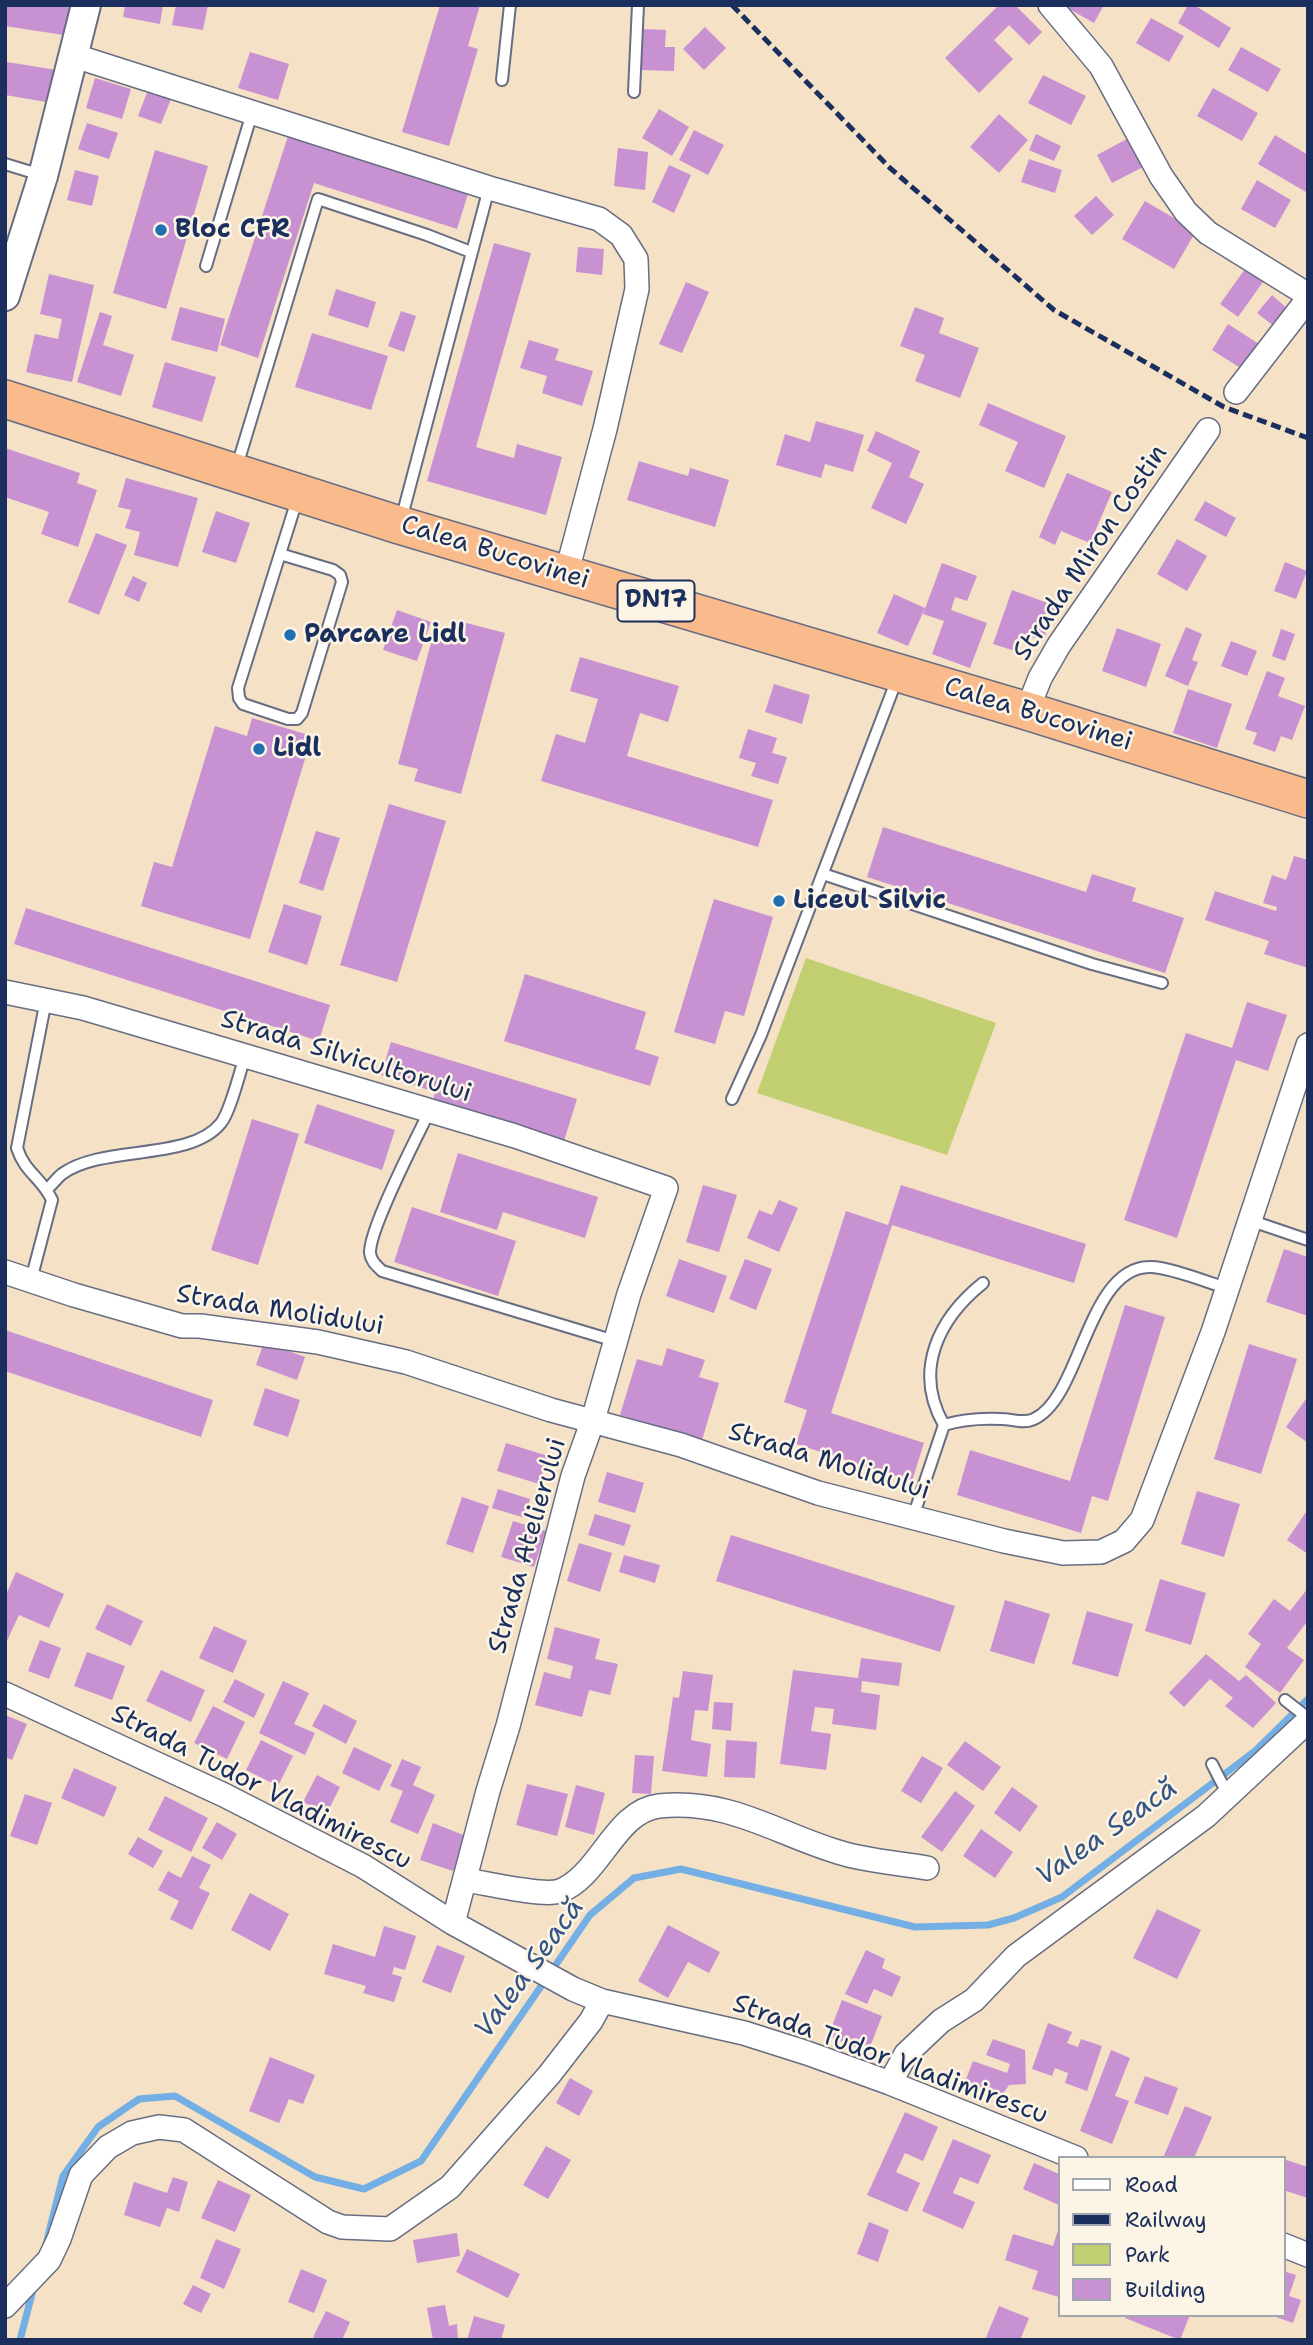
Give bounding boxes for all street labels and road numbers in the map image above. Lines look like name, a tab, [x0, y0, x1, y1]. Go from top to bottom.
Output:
street label: Strada Miron Costin	[1007, 439, 1175, 667]
street label: Calea Bucovinei	[397, 510, 593, 596]
road number: DN17	[618, 580, 694, 622]
street label: Calea Bucovinei	[940, 672, 1136, 758]
street label: Strada Silvicultorului	[217, 1004, 475, 1110]
street label: Strada Molidului	[174, 1279, 386, 1343]
street label: Strada Molidului	[724, 1416, 934, 1508]
street label: Strada Atelierului	[482, 1435, 574, 1657]
street label: Strada Tudor Vladimirescu	[106, 1699, 416, 1877]
street label: Strada Tudor Vladimirescu	[728, 1988, 1052, 2132]

